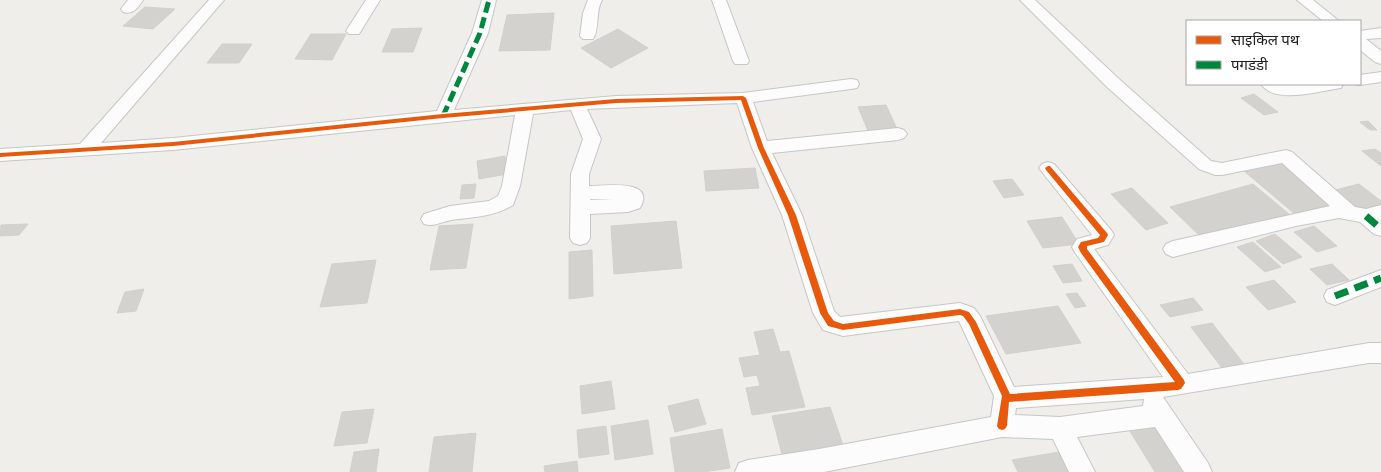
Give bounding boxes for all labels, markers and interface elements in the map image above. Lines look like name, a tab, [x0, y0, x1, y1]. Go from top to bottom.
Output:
legend	[1186, 20, 1361, 85]
text: साइकिल पथ	[1231, 30, 1300, 49]
text: पगडंडी	[1231, 55, 1269, 74]

